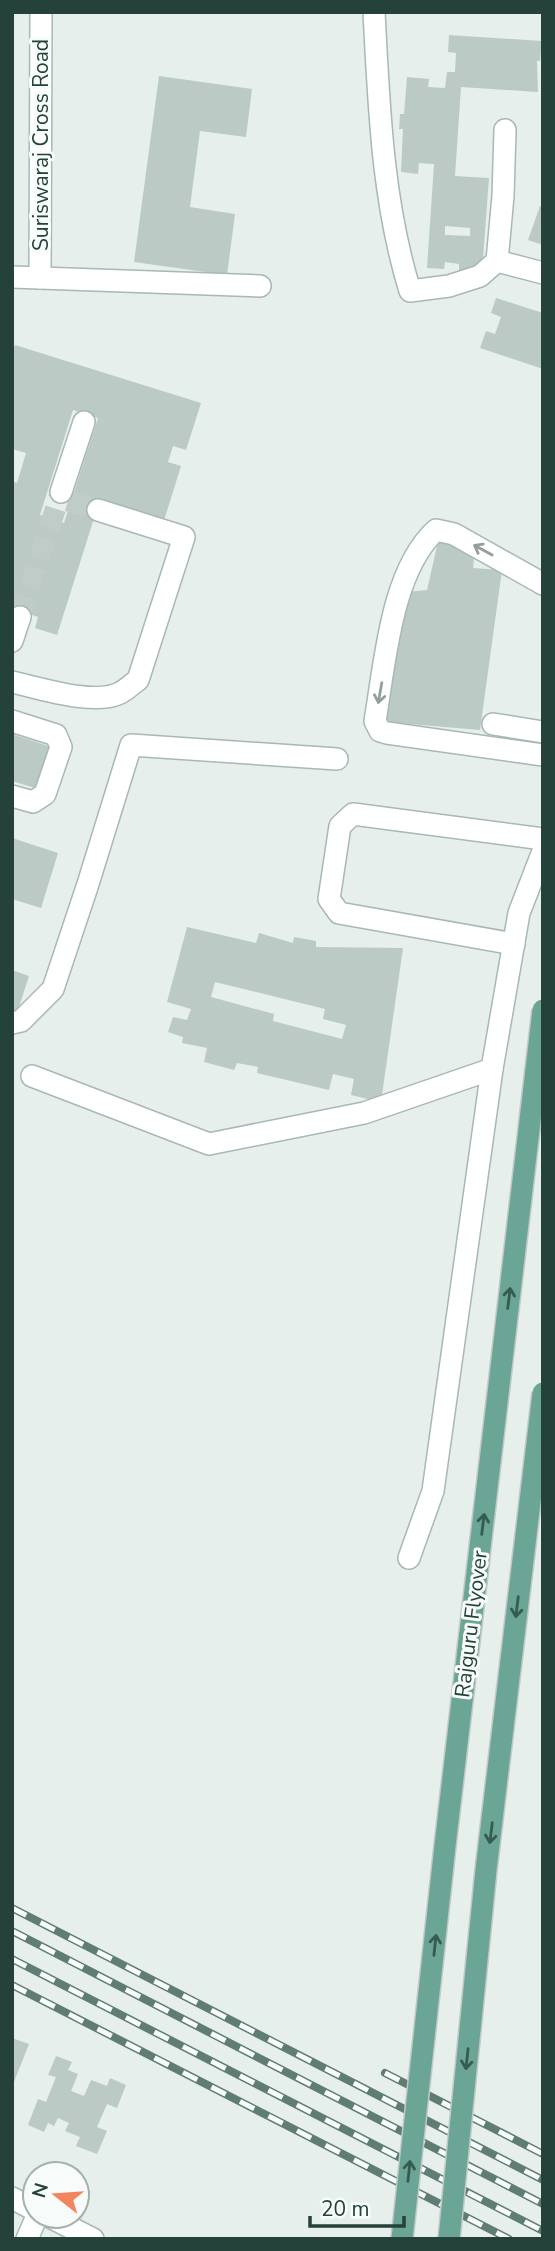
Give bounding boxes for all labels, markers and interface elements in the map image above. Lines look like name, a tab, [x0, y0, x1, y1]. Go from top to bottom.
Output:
street label: Suriswaraj Cross Road	[27, 39, 55, 251]
one-way arrow	[474, 543, 494, 557]
one-way arrow	[372, 681, 386, 704]
one-way arrow	[503, 1287, 516, 1310]
one-way arrow	[476, 1513, 489, 1536]
street label: Rajguru Flyover	[448, 1548, 494, 1699]
one-way arrow	[511, 1595, 524, 1618]
one-way arrow	[484, 1821, 497, 1844]
one-way arrow	[428, 1934, 441, 1957]
one-way arrow	[460, 2047, 473, 2070]
north arrow	[21, 2160, 91, 2230]
one-way arrow	[403, 2160, 416, 2183]
text: N	[26, 2180, 55, 2201]
scale bar	[310, 2184, 405, 2228]
text: 20 m	[321, 2195, 370, 2223]

